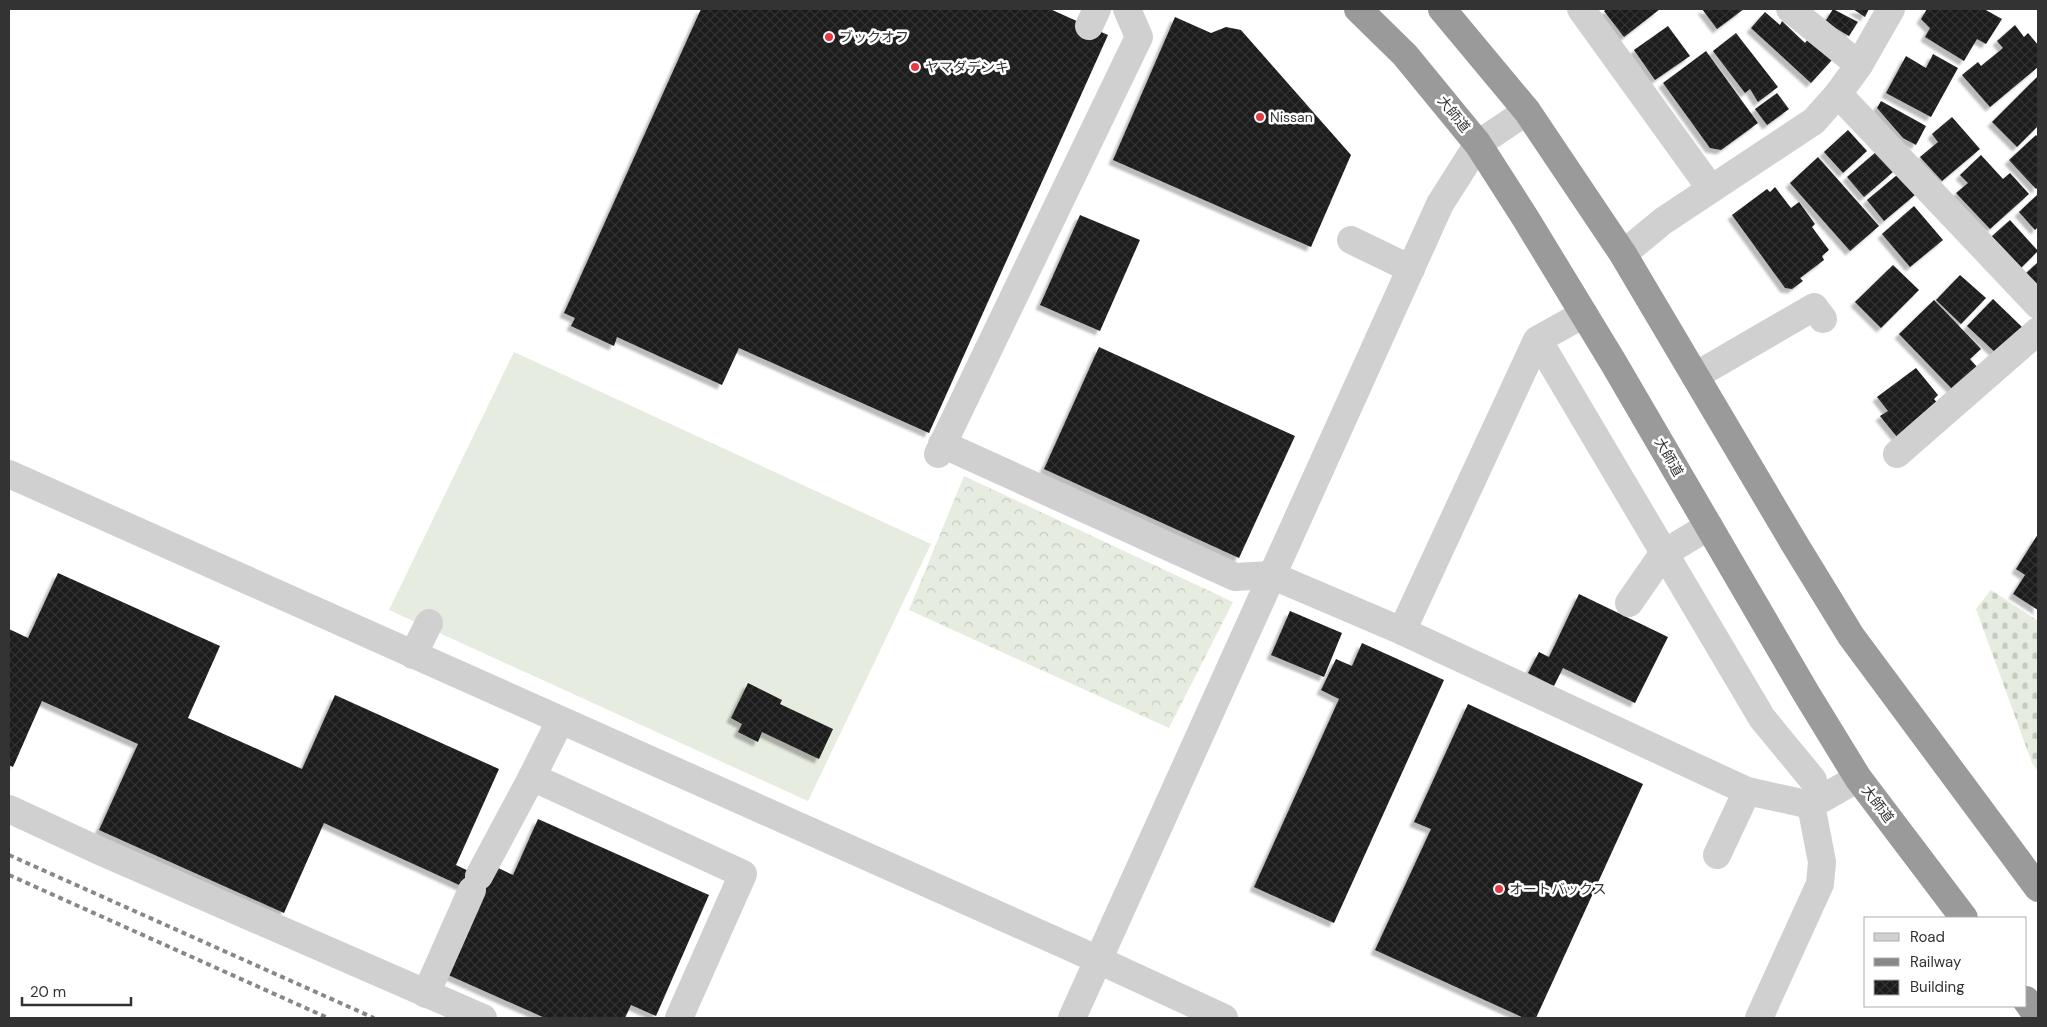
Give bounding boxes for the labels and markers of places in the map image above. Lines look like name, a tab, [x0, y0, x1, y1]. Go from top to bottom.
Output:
place label: ブックオフ	[839, 28, 909, 46]
marker: ブックオフ	[823, 31, 835, 43]
place label: ヤマダデンキ	[925, 58, 1009, 76]
marker: ヤマダデンキ	[909, 61, 921, 73]
place label: Nissan	[1270, 108, 1313, 126]
marker: Nissan	[1254, 111, 1266, 123]
place label: オートバックス	[1509, 880, 1607, 898]
marker: オートバックス	[1493, 883, 1505, 895]

